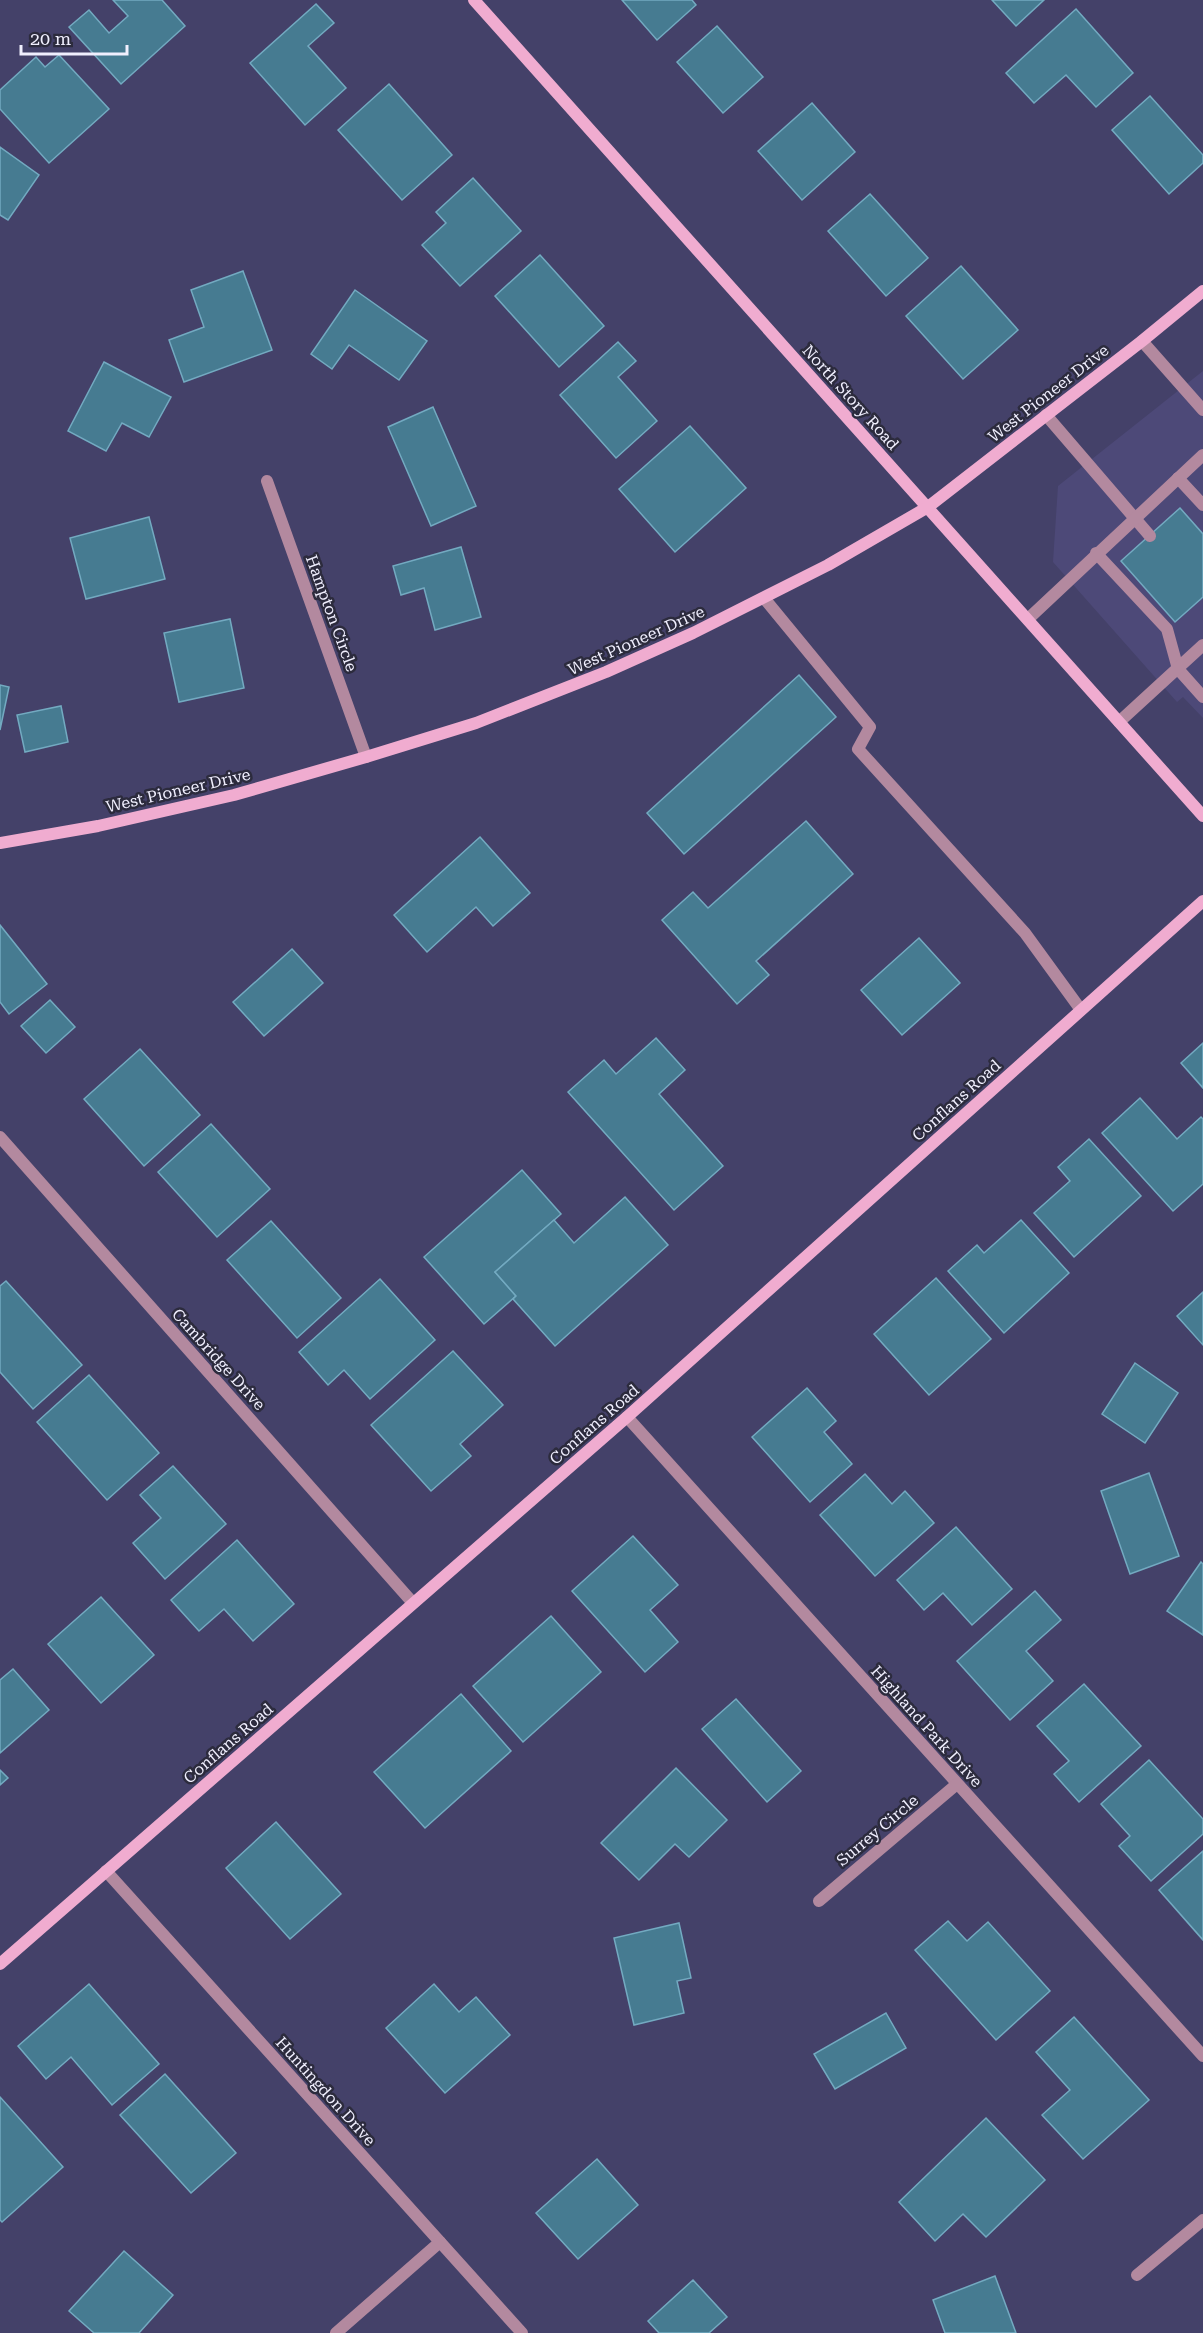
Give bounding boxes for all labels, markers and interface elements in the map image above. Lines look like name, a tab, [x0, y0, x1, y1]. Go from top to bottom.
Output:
scale bar	[21, 18, 128, 56]
text: 20 m	[30, 28, 71, 49]
street label: West Pioneer Drive	[984, 340, 1112, 446]
street label: North Story Road	[798, 341, 903, 454]
street label: Hampton Circle	[302, 552, 362, 674]
street label: West Pioneer Drive	[565, 602, 708, 679]
street label: West Pioneer Drive	[104, 765, 252, 816]
street label: Conflans Road	[908, 1056, 1004, 1145]
street label: Cambridge Drive	[168, 1305, 269, 1414]
street label: Conflans Road	[546, 1380, 643, 1468]
street label: Highland Park Drive	[867, 1662, 986, 1791]
street label: Conflans Road	[180, 1699, 277, 1787]
street label: Surrey Circle	[833, 1791, 922, 1870]
street label: Huntingdon Drive	[272, 2033, 380, 2150]

